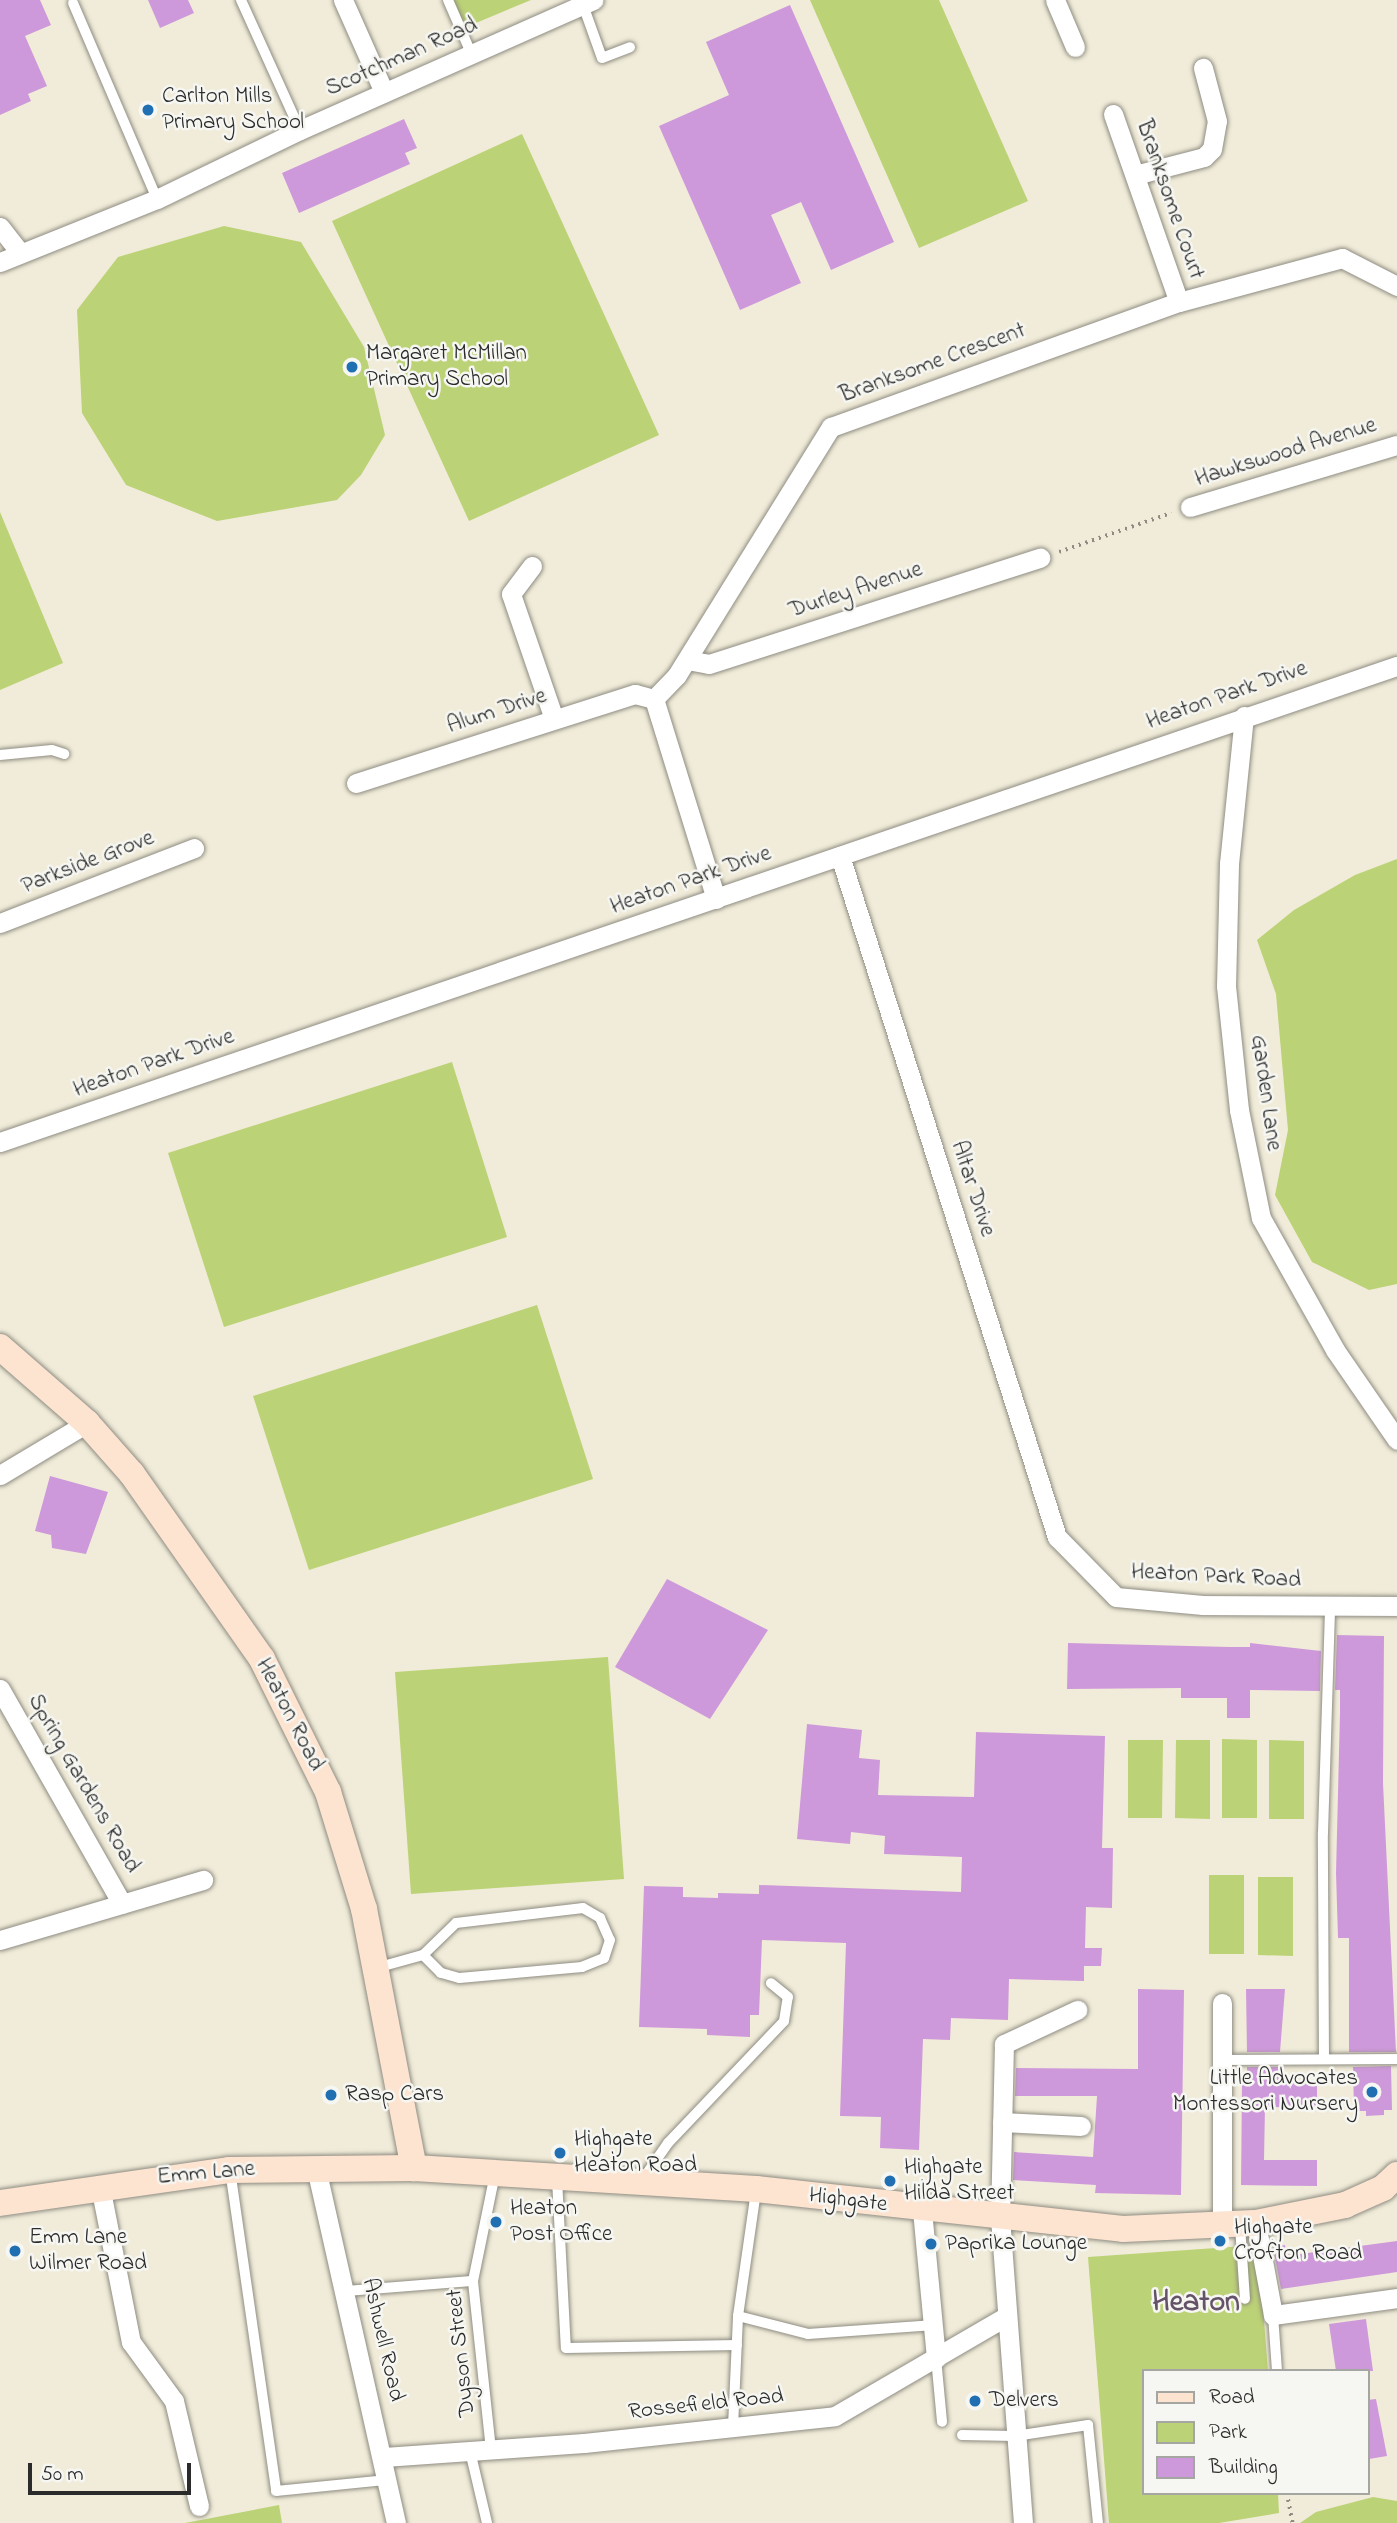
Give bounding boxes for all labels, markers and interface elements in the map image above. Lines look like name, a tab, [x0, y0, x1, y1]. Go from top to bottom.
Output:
street label: Scotchman Road	[322, 12, 482, 104]
place label: Carlton Mills Primary School	[162, 83, 304, 137]
marker: Carlton Mills Primary School	[140, 102, 156, 118]
street label: Branksome Court	[1129, 117, 1209, 283]
street label: Branksome Crescent	[836, 318, 1030, 410]
place label: Margaret McMillan Primary School	[366, 340, 527, 394]
marker: Margaret McMillan Primary School	[344, 359, 360, 375]
street label: Hawkswood Avenue	[1192, 412, 1380, 494]
street label: Durley Avenue	[786, 556, 926, 626]
street label: Heaton Park Drive	[1143, 656, 1311, 736]
street label: Alum Drive	[444, 683, 550, 741]
street label: Parkside Grove	[18, 825, 158, 901]
street label: Heaton Park Drive	[607, 841, 775, 921]
street label: Heaton Park Drive	[70, 1024, 238, 1104]
street label: Garden Lane	[1243, 1033, 1287, 1153]
street label: Altar Drive	[944, 1138, 1000, 1240]
street label: Heaton Park Road	[1130, 1559, 1302, 1595]
street label: Heaton Road	[249, 1654, 329, 1776]
street label: Spring Gardens Road	[21, 1690, 145, 1878]
place label: Little Advocates Montessori Nursery	[1173, 2065, 1358, 2119]
place label: Rasp Cars	[345, 2081, 444, 2109]
marker: Little Advocates Montessori Nursery	[1364, 2084, 1380, 2100]
marker: Rasp Cars	[323, 2087, 339, 2103]
place label: Highgate Heaton Road	[574, 2126, 697, 2180]
marker: Highgate Heaton Road	[552, 2145, 568, 2161]
place label: Highgate Hilda Street	[904, 2154, 1014, 2208]
street label: Emm Lane	[156, 2156, 256, 2192]
marker: Highgate Hilda Street	[882, 2173, 898, 2189]
street label: Highgate	[807, 2183, 889, 2219]
place label: Heaton Post Office	[510, 2195, 612, 2249]
marker: Heaton Post Office	[488, 2214, 504, 2230]
place label: Highgate Crofton Road	[1234, 2214, 1362, 2268]
place label: Emm Lane Wilmer Road	[29, 2224, 147, 2278]
place label: Paprika Lounge	[945, 2230, 1087, 2258]
marker: Highgate Crofton Road	[1212, 2233, 1228, 2249]
marker: Paprika Lounge	[923, 2236, 939, 2252]
marker: Emm Lane Wilmer Road	[7, 2243, 23, 2259]
street label: Ashwell Road	[354, 2276, 410, 2404]
district label: Heaton	[1152, 2285, 1240, 2321]
street label: Dyson Street	[442, 2288, 482, 2418]
legend	[1142, 2369, 1369, 2495]
street label: Rossefield Road	[627, 2383, 785, 2427]
text: Road	[1209, 2383, 1255, 2413]
place label: Delvers	[989, 2387, 1059, 2415]
marker: Delvers	[967, 2393, 983, 2409]
text: Park	[1209, 2418, 1247, 2448]
scale bar	[32, 2450, 194, 2494]
text: Building	[1209, 2453, 1278, 2483]
text: 50 m	[41, 2460, 84, 2490]

